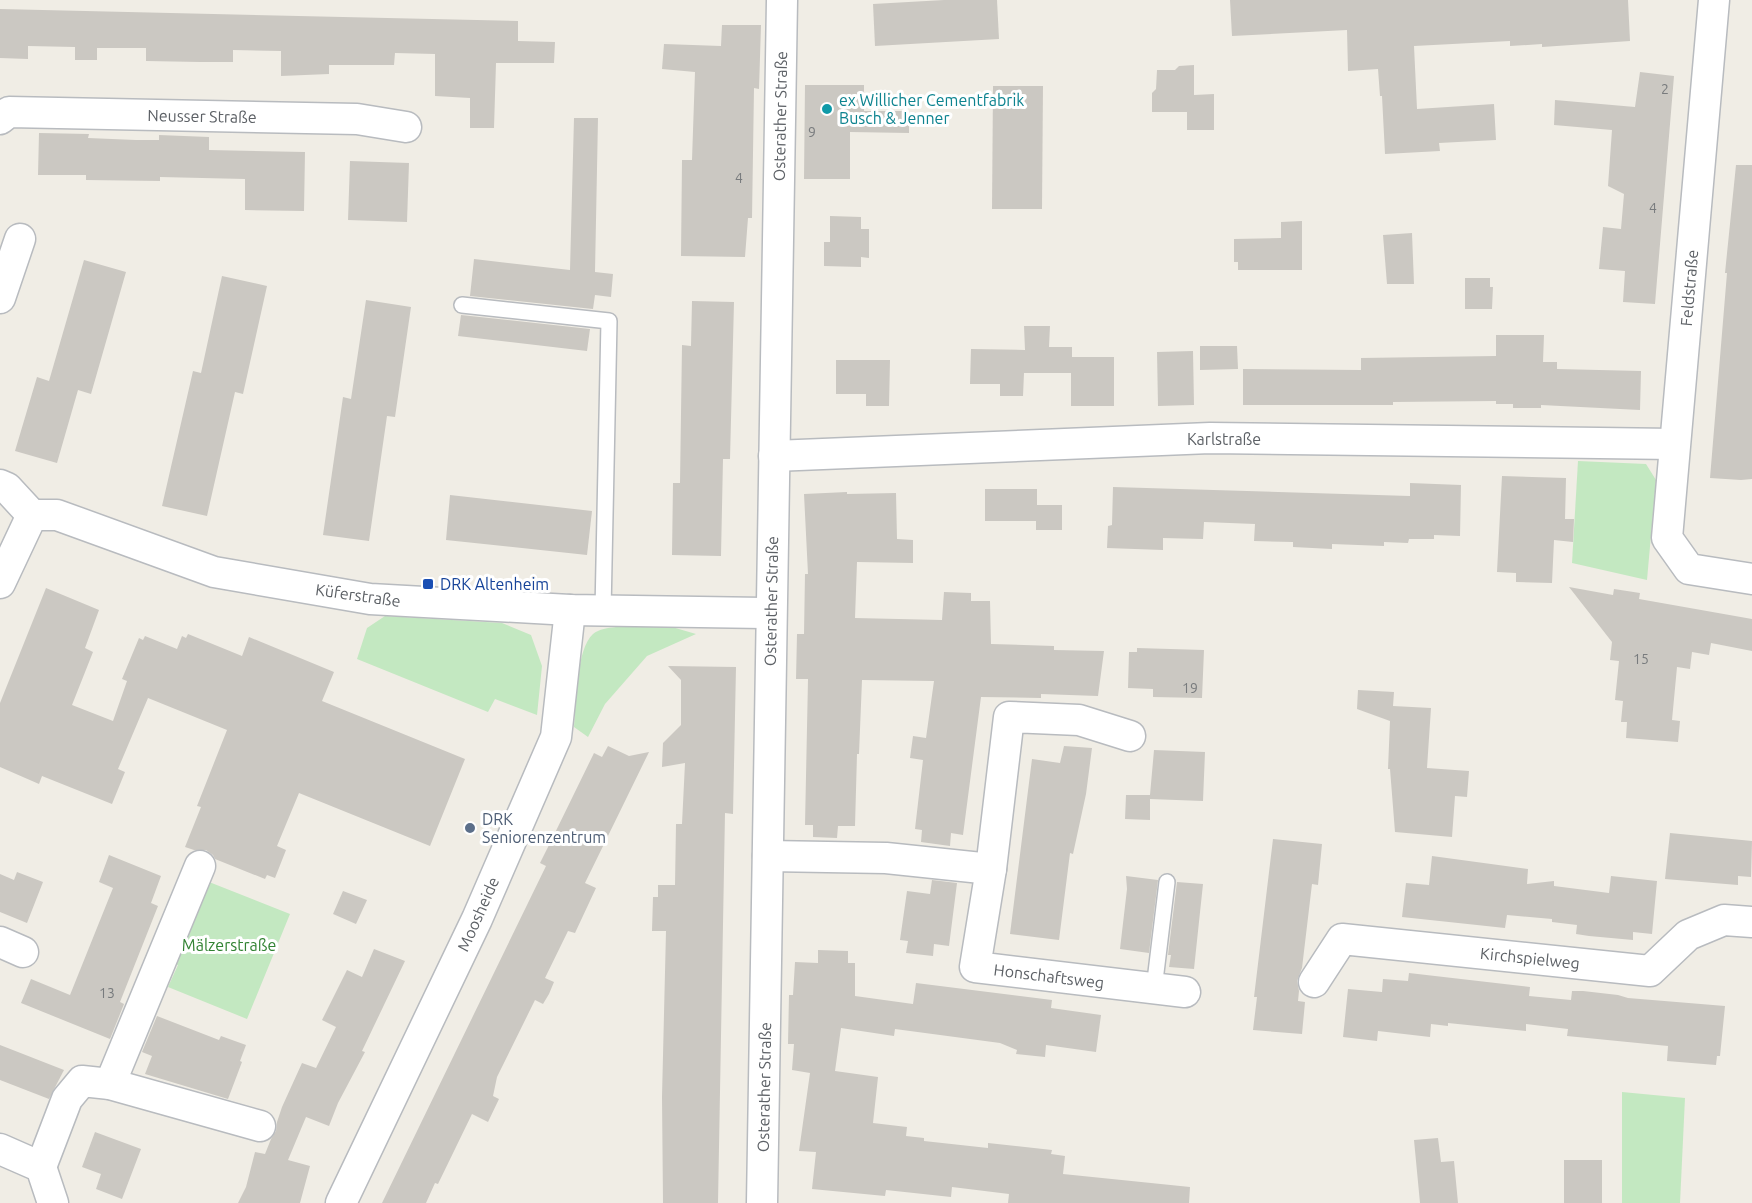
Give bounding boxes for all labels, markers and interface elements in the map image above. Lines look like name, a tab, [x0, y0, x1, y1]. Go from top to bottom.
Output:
street label: Osterather Straße	[770, 51, 790, 181]
house number: 2	[1661, 81, 1669, 97]
place label: ex Willicher Cementfabrik Busch & Jenner	[839, 91, 1024, 127]
marker: ex Willicher Cementfabrik Busch & Jenner	[820, 102, 834, 116]
street label: Neusser Straße	[147, 106, 257, 126]
house number: 9	[808, 124, 816, 140]
house number: 4	[735, 170, 743, 186]
house number: 4	[1649, 200, 1657, 216]
street label: Feldstraße	[1677, 249, 1701, 327]
street label: Karlstraße	[1187, 430, 1261, 448]
street label: Osterather Straße	[761, 536, 781, 666]
place label: DRK Altenheim	[440, 575, 549, 593]
marker: DRK Altenheim	[421, 577, 435, 591]
street label: Küferstraße	[314, 580, 402, 610]
house number: 15	[1633, 651, 1649, 667]
house number: 19	[1182, 680, 1198, 696]
place label: DRK Seniorenzentrum	[482, 810, 606, 846]
marker: DRK Seniorenzentrum	[463, 821, 477, 835]
street label: Moosheide	[454, 874, 502, 954]
park label: Mälzerstraße	[182, 936, 276, 954]
street label: Kirchspielweg	[1479, 944, 1581, 972]
street label: Honschaftsweg	[993, 960, 1105, 992]
house number: 13	[99, 985, 115, 1001]
street label: Osterather Straße	[754, 1022, 774, 1152]

